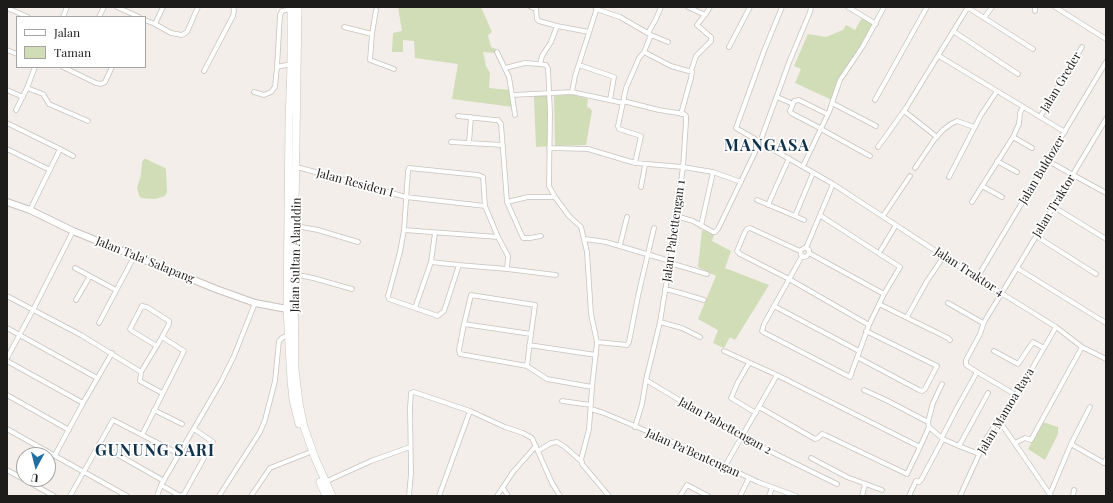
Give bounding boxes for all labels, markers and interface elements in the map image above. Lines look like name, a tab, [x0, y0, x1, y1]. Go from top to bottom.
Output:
legend	[16, 16, 146, 68]
text: Jalan	[54, 24, 80, 40]
text: Taman	[54, 44, 91, 60]
street label: Jalan Greder	[1038, 50, 1084, 114]
street label: Jalan Buldozer	[1016, 133, 1068, 207]
district label: MANGASA	[724, 136, 810, 156]
street label: Jalan Residen I	[315, 166, 395, 200]
street label: Jalan Traktor	[1030, 172, 1078, 240]
street label: Jalan Pabettengan 1	[660, 179, 688, 283]
street label: Jalan Sultan Alauddin	[288, 197, 304, 313]
street label: Jalan Tala' Salapang	[94, 234, 196, 286]
street label: Jalan Traktor 4	[932, 244, 1006, 300]
street label: Jalan Mamoa Raya	[975, 366, 1037, 456]
street label: Jalan Pabettengan 2	[676, 394, 774, 458]
street label: Jalan Pa'Bentengan	[644, 426, 742, 480]
district label: GUNUNG SARI	[95, 441, 215, 461]
north arrow	[16, 447, 56, 487]
text: U	[30, 471, 39, 486]

